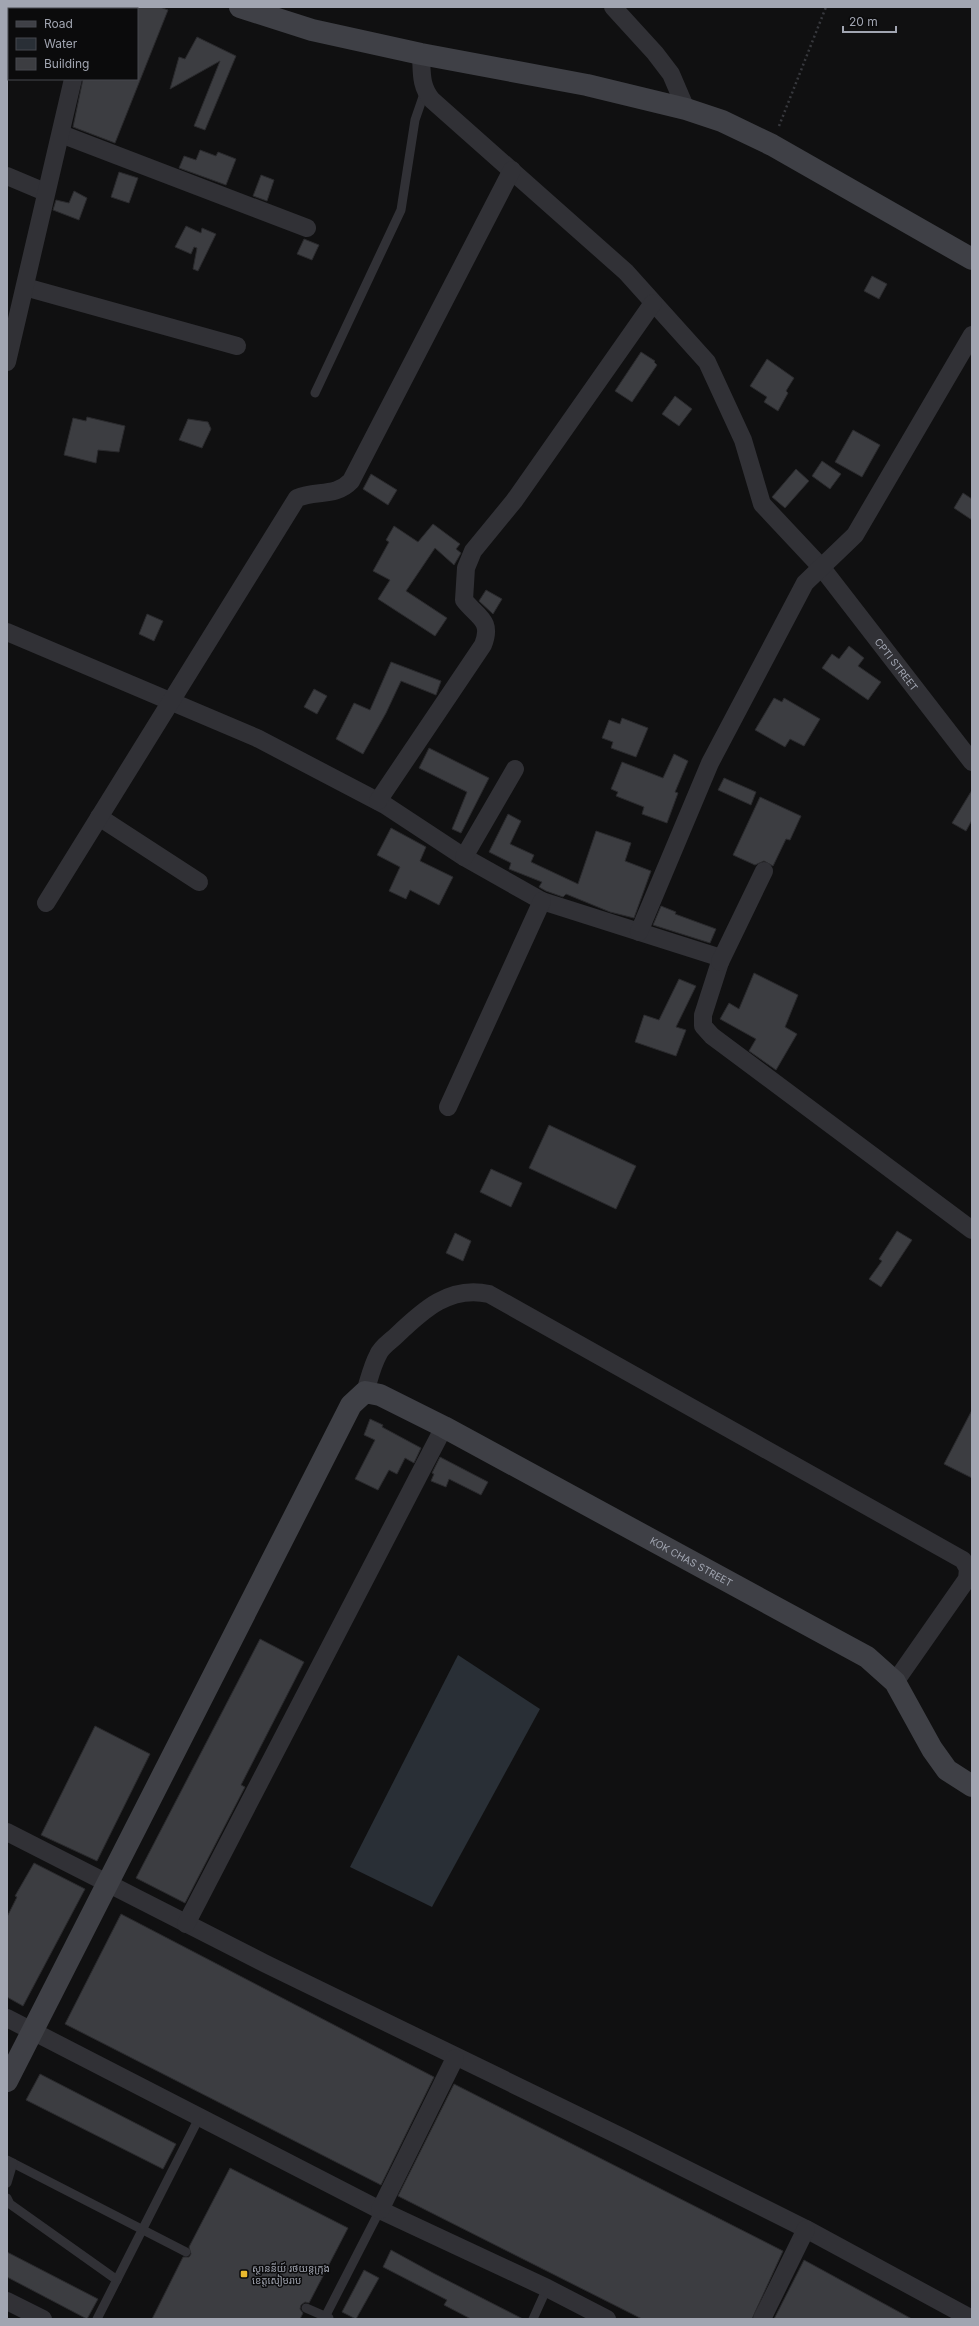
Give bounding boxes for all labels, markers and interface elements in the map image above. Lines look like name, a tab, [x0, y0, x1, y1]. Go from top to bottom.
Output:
legend	[8, 8, 138, 80]
scale bar	[843, 8, 896, 34]
text: 20 m	[849, 14, 878, 29]
text: Road	[44, 16, 73, 31]
text: Water	[44, 36, 78, 51]
text: Building	[44, 56, 89, 71]
street label: CPTI STREET	[872, 636, 921, 693]
street label: KOK CHAS STREET	[648, 1534, 735, 1589]
place label: ស្ថាននីយ៍ រថយន្តក្រុង ខេត្តសៀមរាប	[252, 2262, 330, 2287]
marker: ស្ថាននីយ៍ រថយន្តក្រុង ខេត្តសៀមរាប	[239, 2269, 249, 2279]

